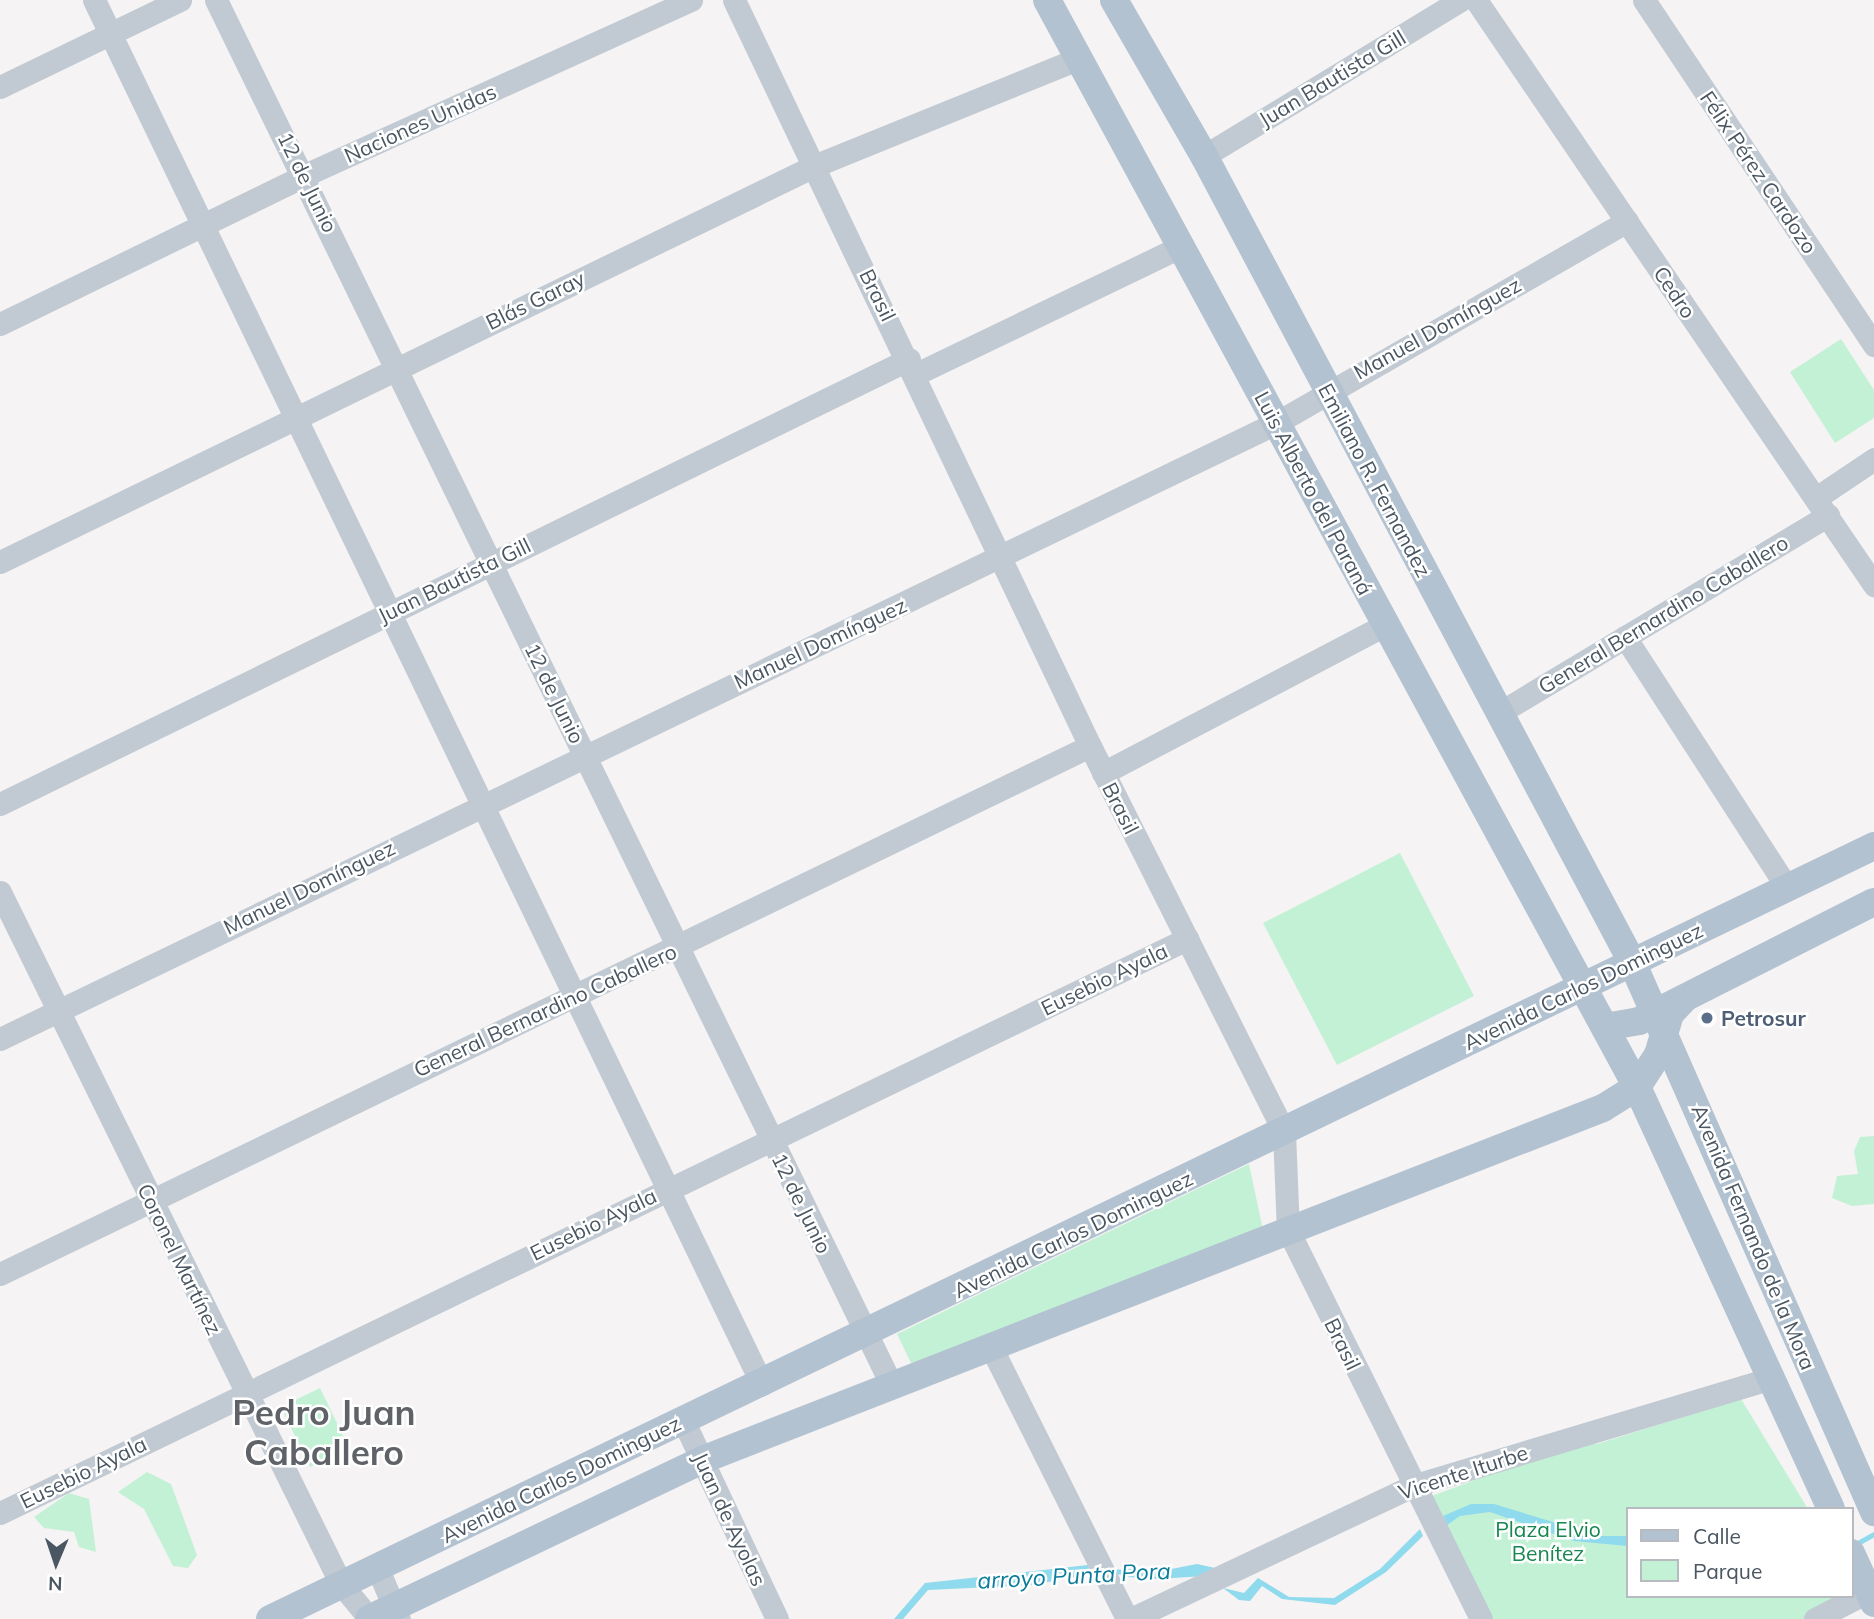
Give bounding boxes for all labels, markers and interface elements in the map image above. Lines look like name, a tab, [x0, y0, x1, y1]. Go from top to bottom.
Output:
street label: Juan Bautista Gill	[1254, 24, 1410, 132]
street label: Naciones Unidas	[340, 78, 500, 168]
street label: Félix Pérez Cardozo	[1695, 86, 1823, 258]
street label: 12 de Junio	[273, 128, 343, 236]
street label: Cedro	[1649, 261, 1701, 323]
street label: Blás Garay	[481, 265, 589, 335]
street label: Brasil	[855, 265, 901, 325]
street label: Manuel Domínguez	[1349, 272, 1525, 384]
street label: Emiliano R. Fernandez	[1313, 379, 1437, 581]
street label: Luis Alberto del Paraná	[1250, 387, 1378, 599]
street label: General Bernardino Caballero	[1534, 529, 1792, 699]
street label: Juan Bautista Gill	[373, 532, 535, 628]
street label: Manuel Domínguez	[730, 592, 910, 694]
street label: 12 de Junio	[520, 639, 590, 747]
street label: Brasil	[1097, 778, 1145, 838]
street label: Manuel Domínguez	[219, 835, 399, 939]
street label: Avenida Carlos Dominguez	[1459, 917, 1707, 1055]
street label: General Bernardino Caballero	[410, 938, 680, 1082]
street label: Eusebio Ayala	[1037, 938, 1171, 1020]
place label: Petrosur	[1721, 1005, 1806, 1031]
marker: Petrosur	[1699, 1010, 1715, 1026]
street label: Avenida Fernando de la Mora	[1687, 1101, 1821, 1373]
street label: 12 de Junio	[767, 1149, 837, 1257]
street label: Avenida Carlos Dominguez	[949, 1165, 1197, 1303]
street label: Coronel Martínez	[133, 1179, 227, 1339]
street label: Eusebio Ayala	[526, 1183, 660, 1265]
street label: Brasil	[1320, 1314, 1366, 1374]
district label: Pedro Juan Caballero	[232, 1391, 416, 1473]
street label: Avenida Carlos Dominguez	[437, 1410, 685, 1548]
street label: Eusebio Ayala	[16, 1431, 150, 1513]
street label: Vicente Iturbe	[1395, 1439, 1531, 1505]
street label: Juan de Ayolas	[688, 1448, 772, 1590]
legend	[1626, 1507, 1853, 1598]
park label: Plaza Elvio Benítez	[1495, 1516, 1601, 1566]
text: Calle	[1693, 1523, 1741, 1549]
north arrow	[21, 1528, 91, 1598]
water label: arroyo Punta Pora	[977, 1557, 1171, 1595]
text: Parque	[1693, 1558, 1762, 1584]
text: N	[48, 1572, 63, 1596]

